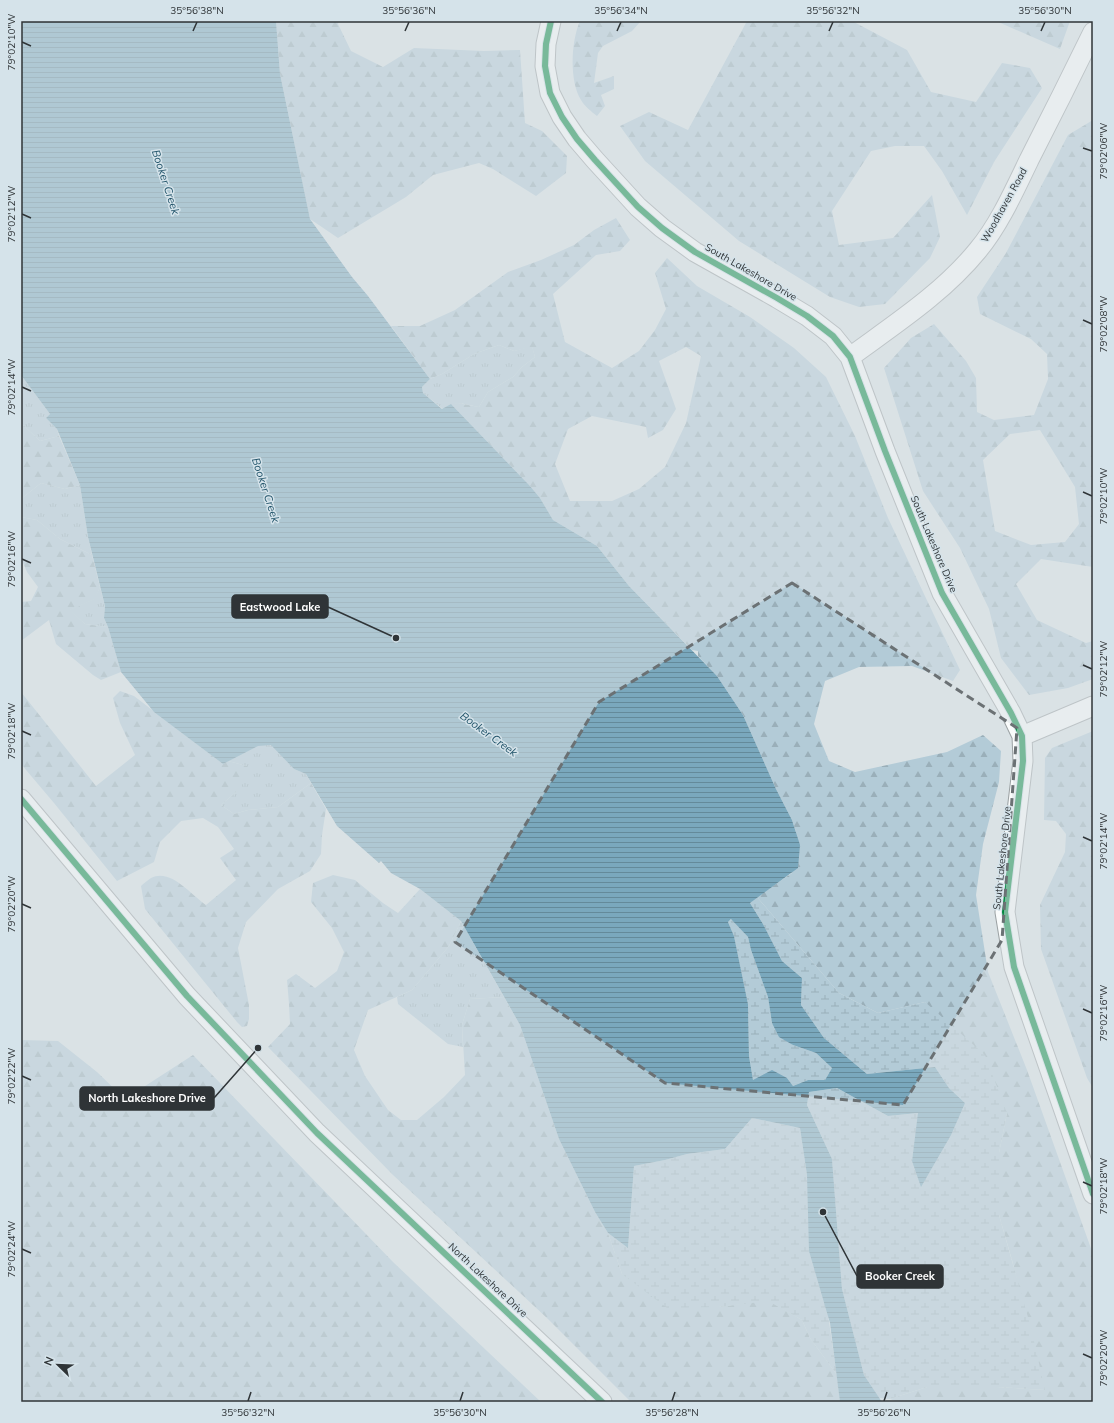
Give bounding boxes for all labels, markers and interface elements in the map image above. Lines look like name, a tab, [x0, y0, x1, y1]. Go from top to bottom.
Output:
text: 35°56'38"N	[170, 4, 224, 17]
text: 35°56'36"N	[382, 4, 436, 17]
text: 35°56'34"N	[594, 4, 648, 17]
text: 35°56'32"N	[806, 4, 860, 17]
text: 35°56'30"N	[1018, 4, 1072, 17]
text: 79°02'10"W	[5, 14, 18, 70]
text: 79°02'06"W	[1097, 123, 1110, 179]
water label: Booker Creek	[149, 148, 183, 217]
street label: Woodhaven Road	[978, 165, 1030, 245]
text: 79°02'12"W	[5, 186, 18, 242]
street label: South Lakeshore Drive	[703, 240, 799, 304]
text: 79°02'08"W	[1097, 296, 1110, 352]
text: 79°02'14"W	[5, 359, 18, 415]
water label: Booker Creek	[249, 456, 283, 525]
text: 79°02'10"W	[1097, 468, 1110, 524]
street label: South Lakeshore Drive	[908, 494, 960, 594]
text: 79°02'16"W	[5, 531, 18, 587]
callout: Eastwood Lake	[232, 595, 328, 618]
text: Eastwood Lake	[240, 600, 320, 614]
text: 79°02'12"W	[1097, 641, 1110, 697]
text: 79°02'18"W	[5, 703, 18, 759]
water label: Booker Creek	[458, 708, 521, 760]
street label: South Lakeshore Drive	[990, 806, 1014, 910]
text: 79°02'14"W	[1097, 813, 1110, 869]
text: 79°02'20"W	[5, 876, 18, 932]
text: 79°02'16"W	[1097, 985, 1110, 1041]
text: 79°02'22"W	[5, 1048, 18, 1104]
callout: North Lakeshore Drive	[80, 1087, 214, 1110]
text: North Lakeshore Drive	[88, 1091, 206, 1105]
text: 79°02'18"W	[1097, 1158, 1110, 1214]
text: 79°02'24"W	[5, 1221, 18, 1277]
street label: North Lakeshore Drive	[446, 1240, 530, 1320]
callout: Booker Creek	[857, 1265, 943, 1288]
text: Booker Creek	[865, 1269, 936, 1283]
text: 79°02'20"W	[1097, 1330, 1110, 1386]
north arrow	[38, 1345, 78, 1385]
text: N	[41, 1355, 57, 1368]
text: 35°56'32"N	[221, 1406, 275, 1419]
text: 35°56'30"N	[433, 1406, 487, 1419]
text: 35°56'28"N	[645, 1406, 699, 1419]
text: 35°56'26"N	[857, 1406, 911, 1419]

